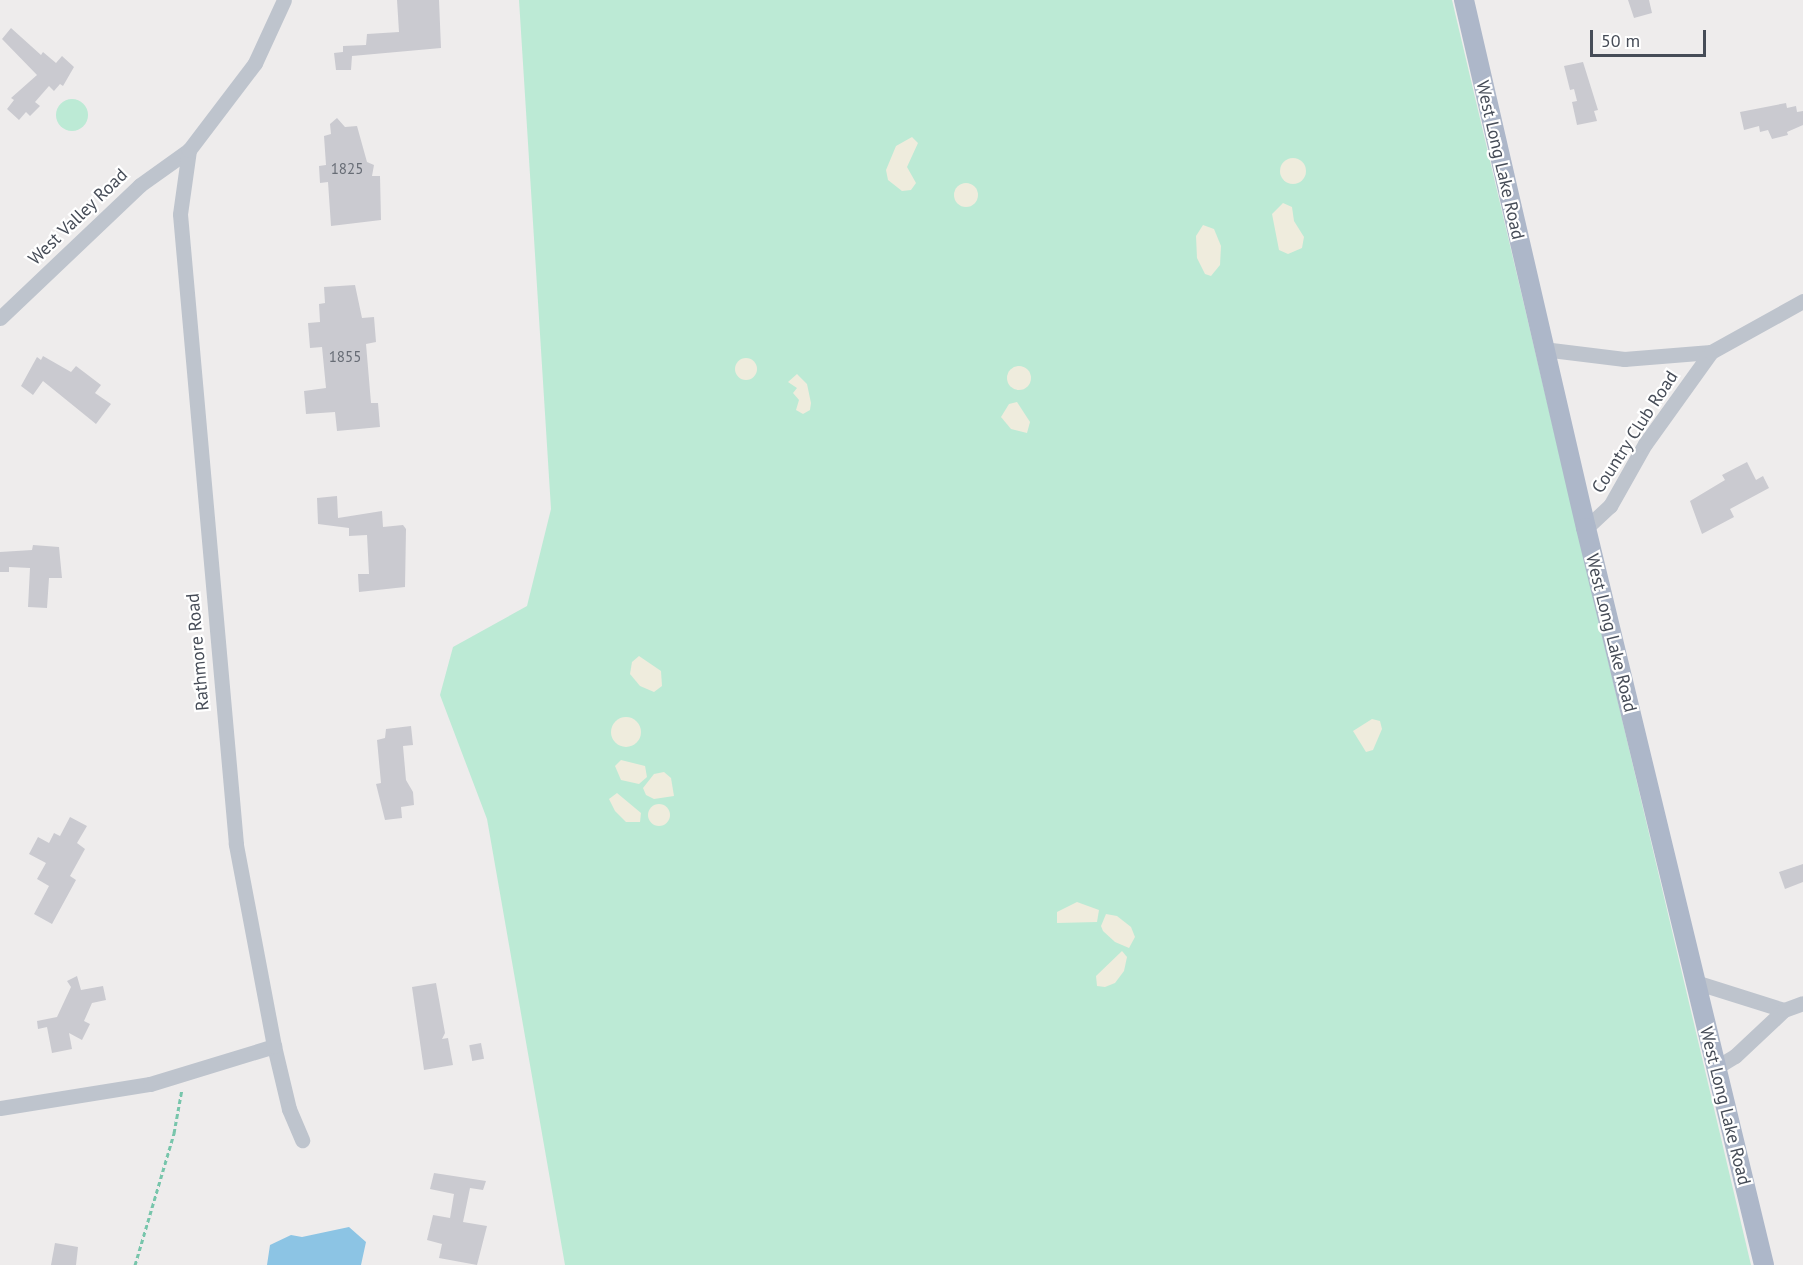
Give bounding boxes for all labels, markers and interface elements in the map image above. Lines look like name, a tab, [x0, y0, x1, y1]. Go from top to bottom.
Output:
scale bar	[1593, 18, 1708, 56]
text: 50 m	[1601, 29, 1640, 52]
street label: West Long Lake Road	[1471, 78, 1529, 242]
house number: 1825	[331, 160, 363, 178]
street label: West Valley Road	[24, 164, 132, 270]
house number: 1855	[329, 348, 361, 366]
street label: Country Club Road	[1587, 367, 1683, 497]
street label: West Long Lake Road	[1581, 552, 1641, 714]
street label: Rathmore Road	[182, 592, 214, 712]
street label: West Long Lake Road	[1695, 1025, 1755, 1187]

